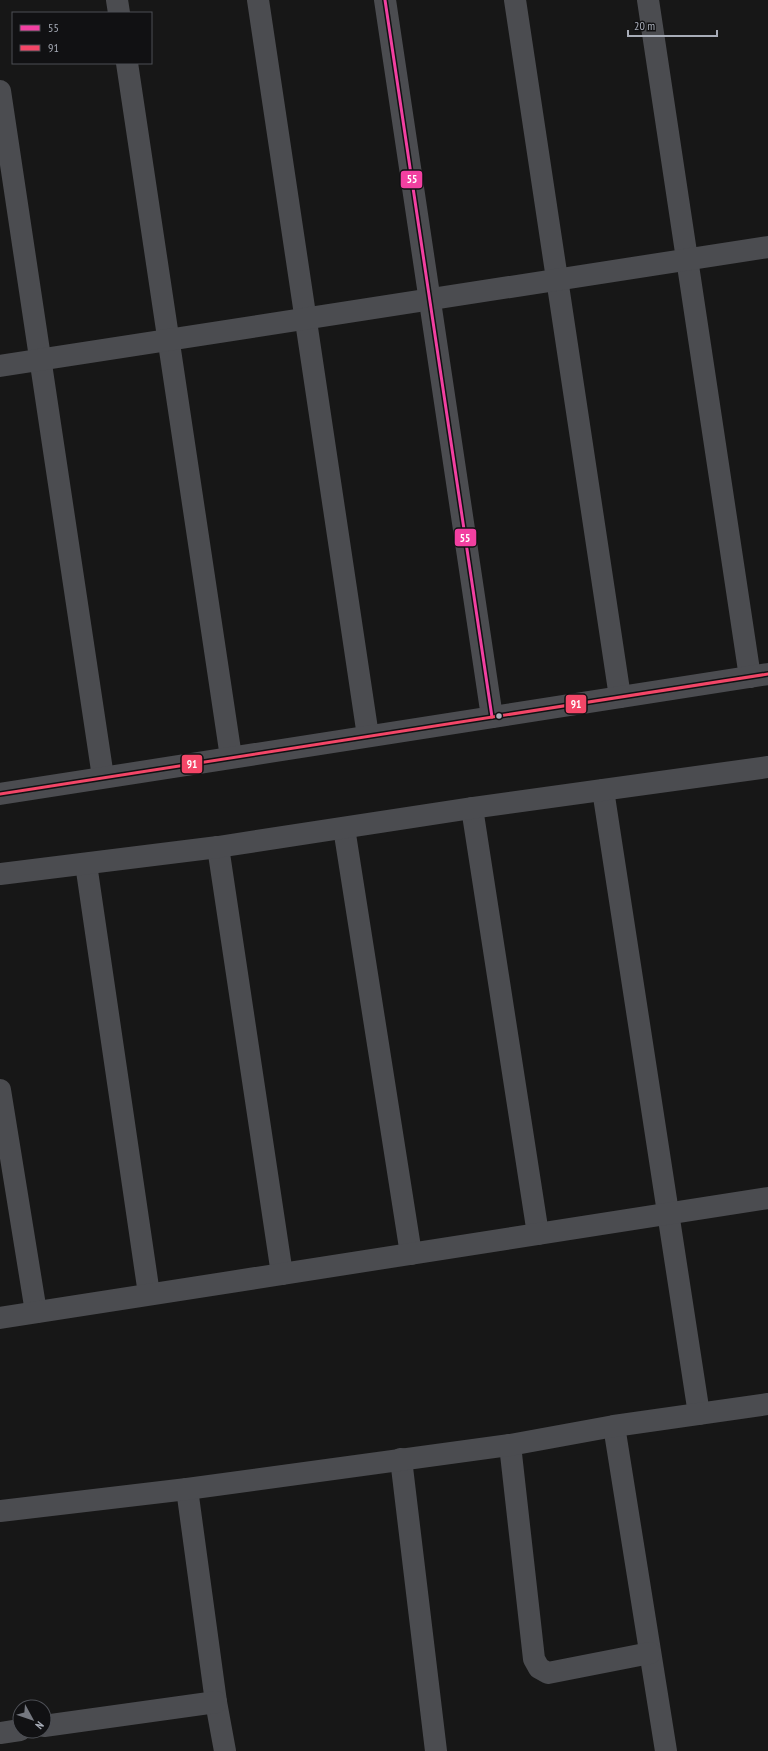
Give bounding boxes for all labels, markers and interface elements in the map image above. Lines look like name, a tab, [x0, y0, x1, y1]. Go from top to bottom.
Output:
legend	[12, 12, 152, 64]
scale bar	[628, 12, 717, 38]
text: 20 m	[634, 18, 655, 33]
text: 55	[48, 20, 59, 35]
text: 91	[48, 40, 59, 55]
line badge: 55	[400, 170, 423, 189]
text: 55	[407, 172, 417, 186]
line badge: 55	[454, 528, 477, 547]
text: 55	[460, 531, 470, 545]
line badge: 91	[565, 694, 587, 714]
text: 91	[571, 697, 581, 711]
unlabelled marker	[494, 711, 504, 721]
line badge: 91	[181, 754, 203, 774]
text: 91	[187, 757, 197, 771]
north arrow	[12, 1699, 52, 1739]
text: N	[32, 1719, 47, 1732]

